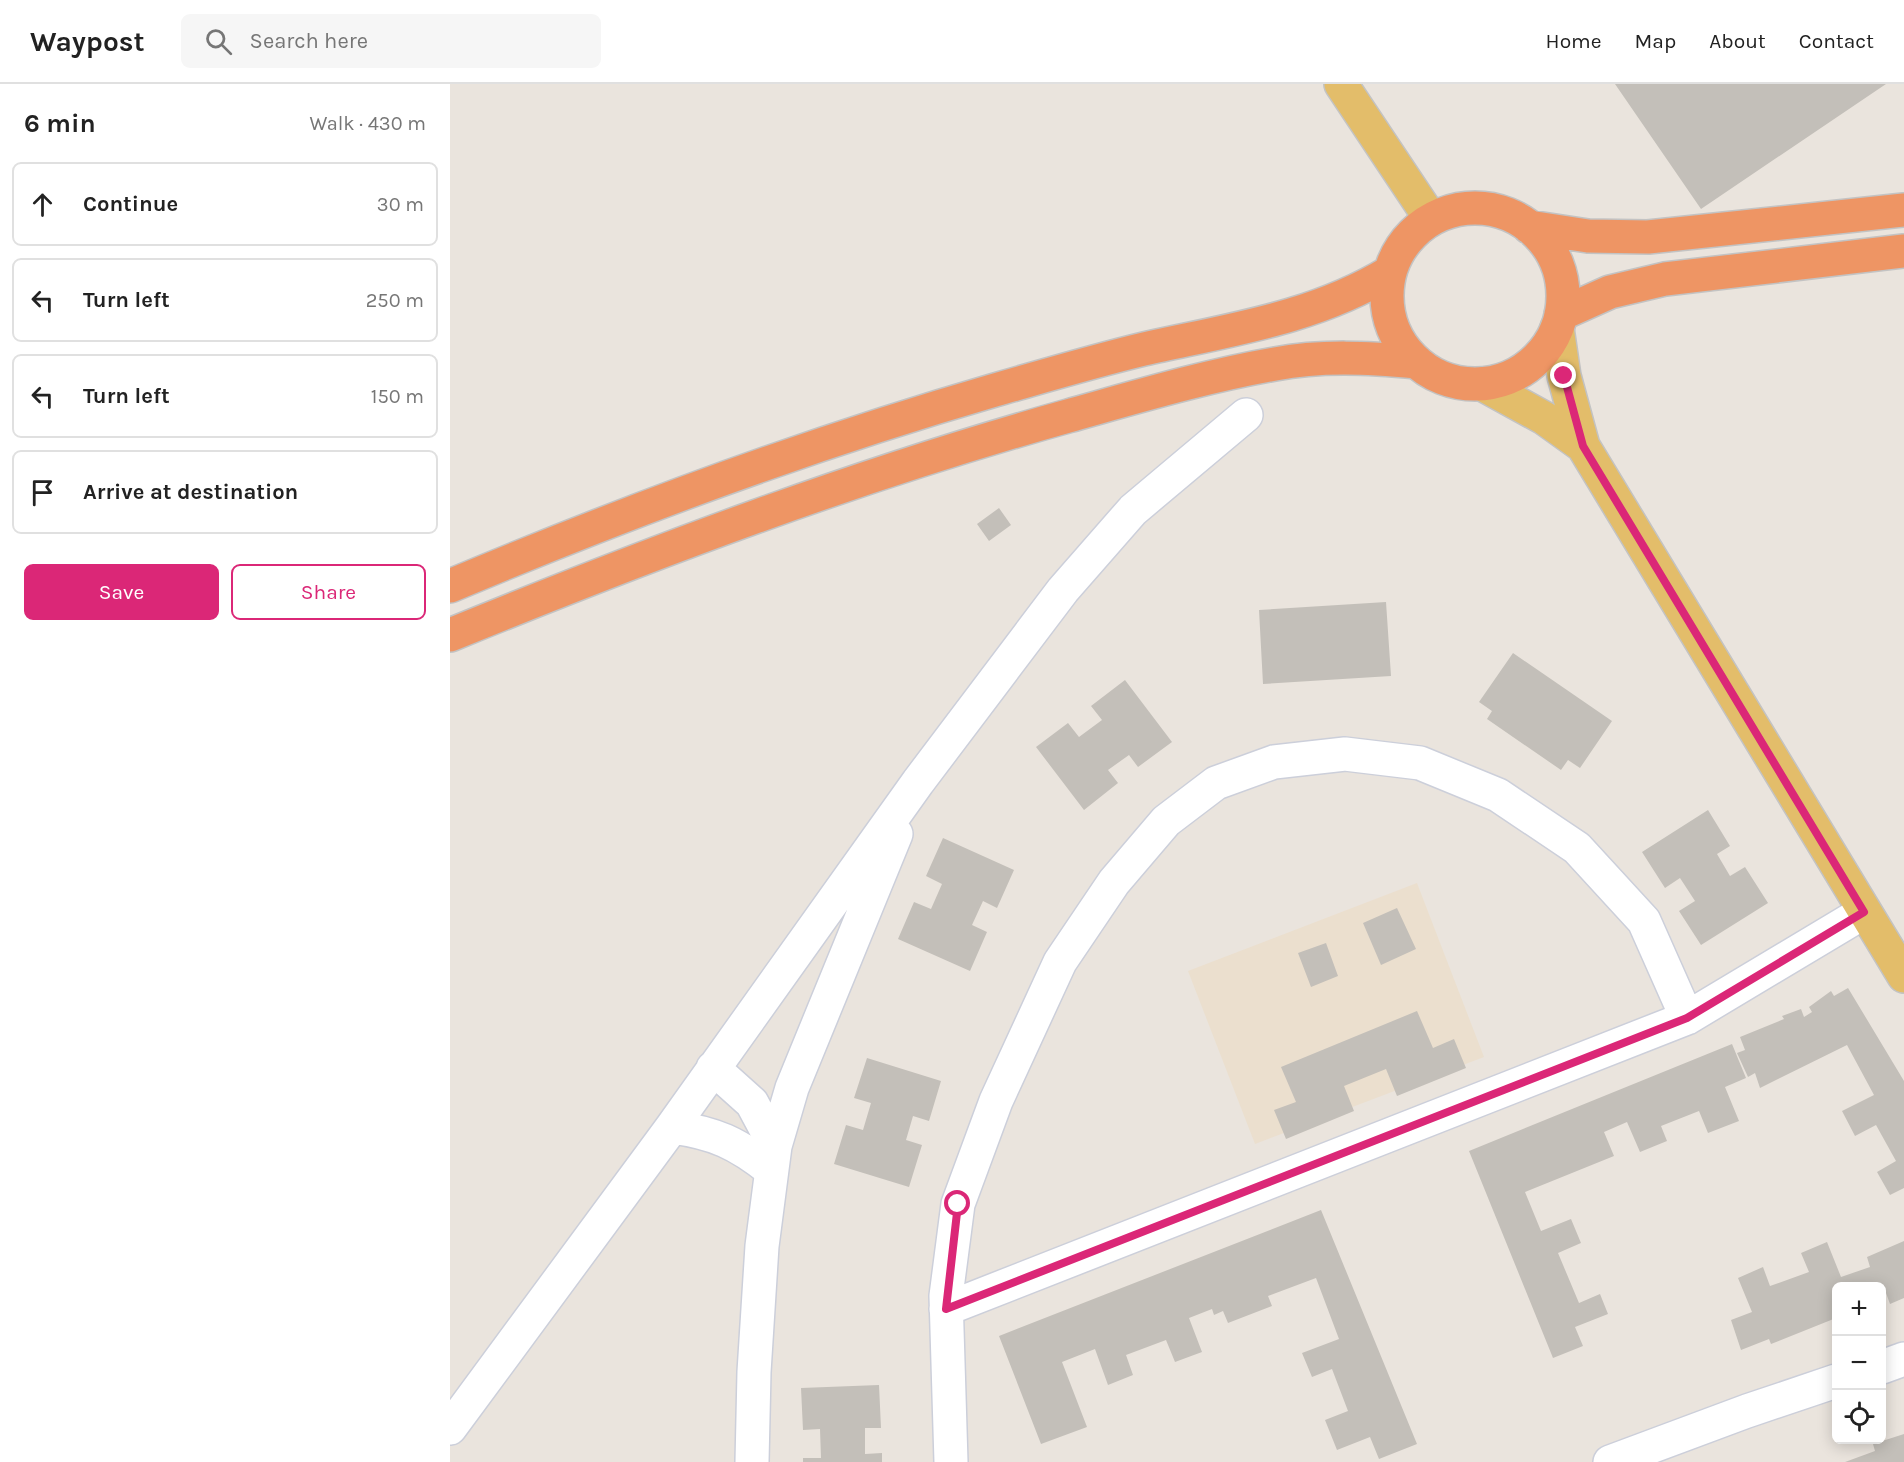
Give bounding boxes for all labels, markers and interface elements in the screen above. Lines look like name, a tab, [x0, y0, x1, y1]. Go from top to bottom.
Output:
search box	[181, 14, 601, 68]
text: Waypost	[30, 25, 145, 58]
icon: search	[202, 25, 235, 58]
text: Search here	[250, 28, 368, 54]
text: Home	[1546, 29, 1602, 53]
text: Map	[1635, 29, 1676, 53]
text: About	[1709, 29, 1766, 53]
text: Contact	[1799, 29, 1874, 53]
text: 6 min	[24, 108, 96, 139]
text: Walk · 430 m	[310, 112, 426, 135]
icon: ahead	[26, 188, 59, 221]
text: Continue	[83, 191, 178, 217]
text: 30 m	[377, 193, 424, 216]
icon: left	[26, 284, 59, 317]
text: Turn left	[83, 287, 170, 313]
text: 250 m	[366, 289, 424, 312]
route end	[1550, 362, 1576, 388]
icon: left	[26, 380, 59, 413]
text: Turn left	[83, 383, 170, 409]
text: 150 m	[371, 385, 424, 408]
icon: arrive	[26, 476, 59, 509]
text: Arrive at destination	[83, 479, 298, 505]
button: Save	[24, 564, 219, 620]
button: Share	[231, 564, 426, 620]
route start	[944, 1190, 970, 1216]
map controls	[1832, 1282, 1886, 1444]
button: +	[1832, 1282, 1886, 1336]
button: −	[1832, 1336, 1886, 1390]
button: locate	[1832, 1390, 1886, 1444]

